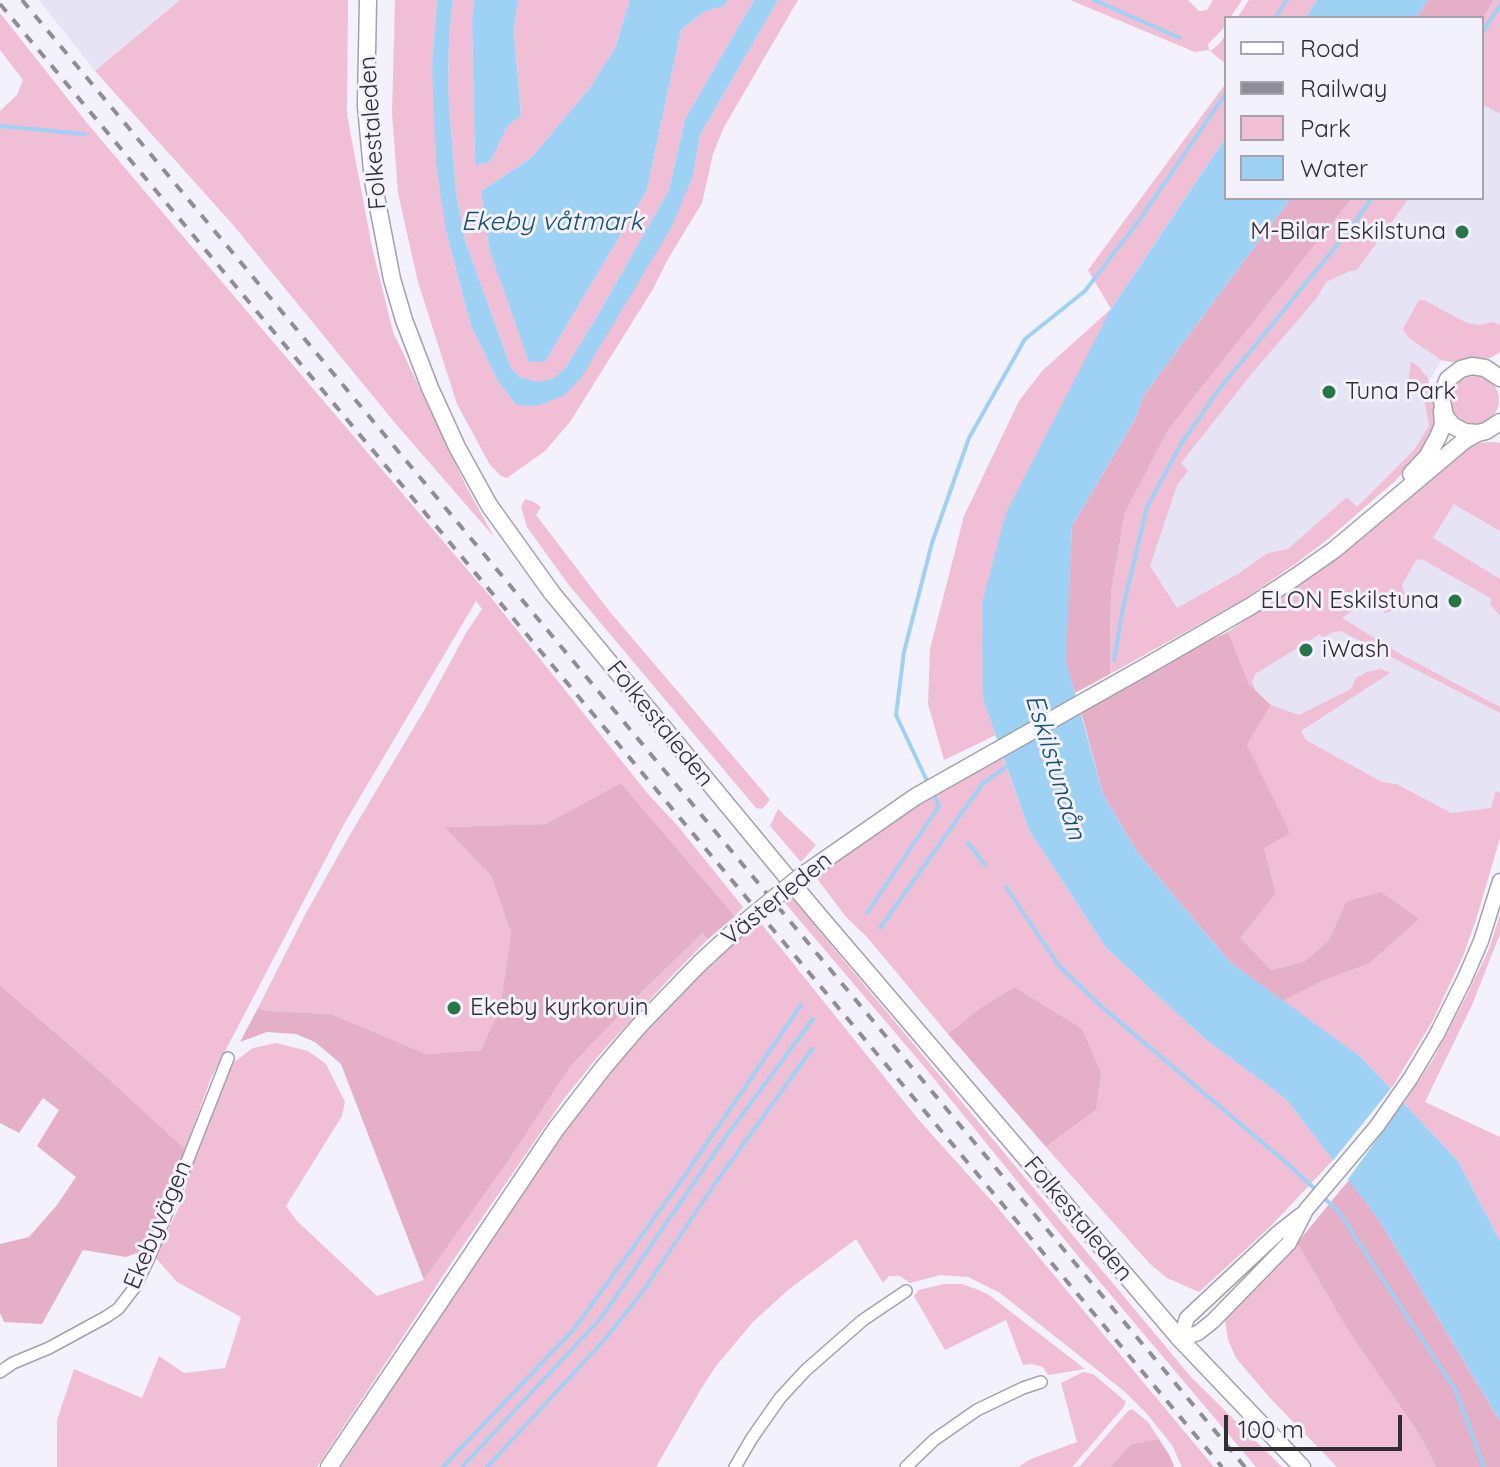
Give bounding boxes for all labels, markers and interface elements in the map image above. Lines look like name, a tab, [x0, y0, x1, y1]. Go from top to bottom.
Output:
legend	[1224, 16, 1484, 200]
text: Road	[1300, 33, 1360, 63]
street label: Folkestaleden	[353, 55, 393, 211]
text: Railway	[1300, 73, 1387, 103]
text: Park	[1300, 113, 1351, 143]
text: Water	[1300, 153, 1368, 183]
water label: Ekeby våtmark	[461, 206, 643, 238]
place label: M-Bilar Eskilstuna	[1250, 218, 1446, 246]
marker: M-Bilar Eskilstuna	[1453, 223, 1471, 241]
place label: Tuna Park	[1345, 378, 1456, 406]
marker: Tuna Park	[1320, 383, 1338, 401]
place label: ELON Eskilstuna	[1261, 587, 1439, 615]
marker: ELON Eskilstuna	[1446, 592, 1464, 610]
place label: iWash	[1322, 636, 1390, 664]
marker: iWash	[1297, 641, 1315, 659]
street label: Folkestaleden	[600, 655, 720, 793]
water label: Eskilstunaån	[1018, 691, 1092, 843]
street label: Västerleden	[716, 846, 838, 952]
place label: Ekeby kyrkoruin	[470, 994, 649, 1022]
marker: Ekeby kyrkoruin	[445, 999, 463, 1017]
street label: Folkestaleden	[1018, 1151, 1138, 1287]
street label: Ekebyvägen	[118, 1156, 198, 1294]
scale bar	[1228, 1399, 1406, 1449]
text: 100 m	[1238, 1414, 1304, 1444]

